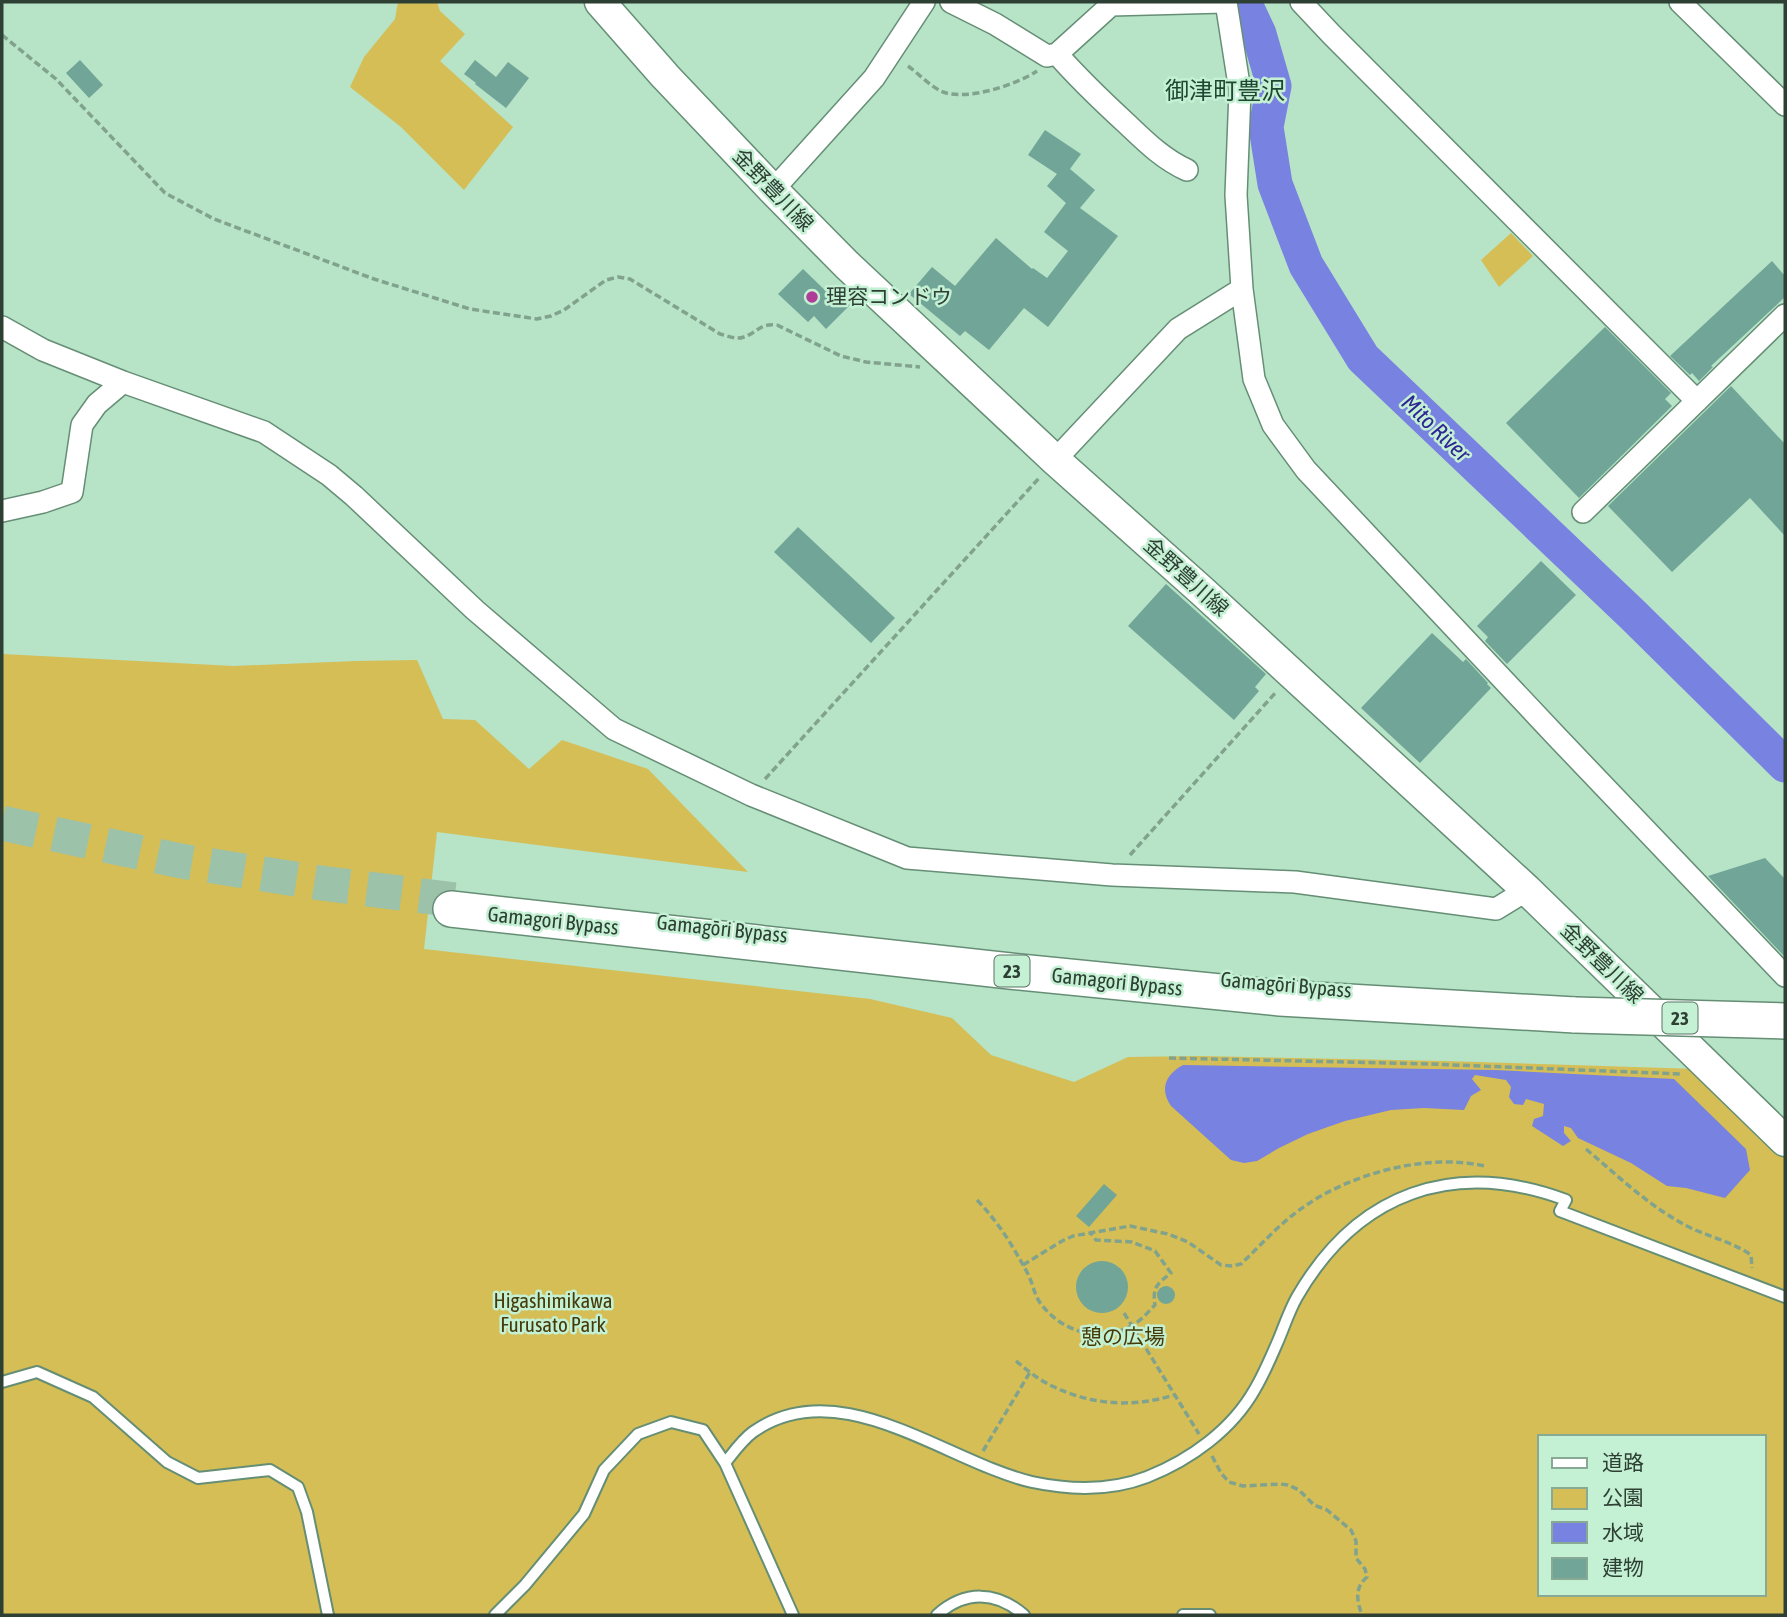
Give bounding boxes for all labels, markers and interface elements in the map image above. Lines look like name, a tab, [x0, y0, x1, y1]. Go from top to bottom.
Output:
district label: 御津町豊沢	[1165, 77, 1285, 104]
street label: 金野豊川線	[729, 143, 819, 235]
place label: 理容コンドウ	[826, 284, 952, 308]
marker: 理容コンドウ	[804, 289, 820, 305]
water label: Mito River	[1397, 389, 1476, 467]
street label: 金野豊川線	[1140, 532, 1234, 620]
street label: Gamagori Bypass	[487, 901, 620, 939]
street label: Gamagōri Bypass	[656, 909, 789, 947]
street label: 金野豊川線	[1557, 917, 1649, 1007]
road number: 23	[995, 956, 1030, 987]
street label: Gamagori Bypass	[1051, 962, 1184, 1000]
street label: Gamagōri Bypass	[1220, 966, 1353, 1002]
road number: 23	[1662, 1002, 1698, 1034]
park label: Higashimikawa Furusato Park	[494, 1288, 612, 1336]
park label: 憩の広場	[1081, 1324, 1165, 1348]
legend	[1538, 1435, 1766, 1596]
text: 道路	[1602, 1450, 1644, 1474]
text: 公園	[1602, 1485, 1644, 1509]
text: 水域	[1602, 1520, 1644, 1544]
text: 建物	[1602, 1555, 1644, 1579]

